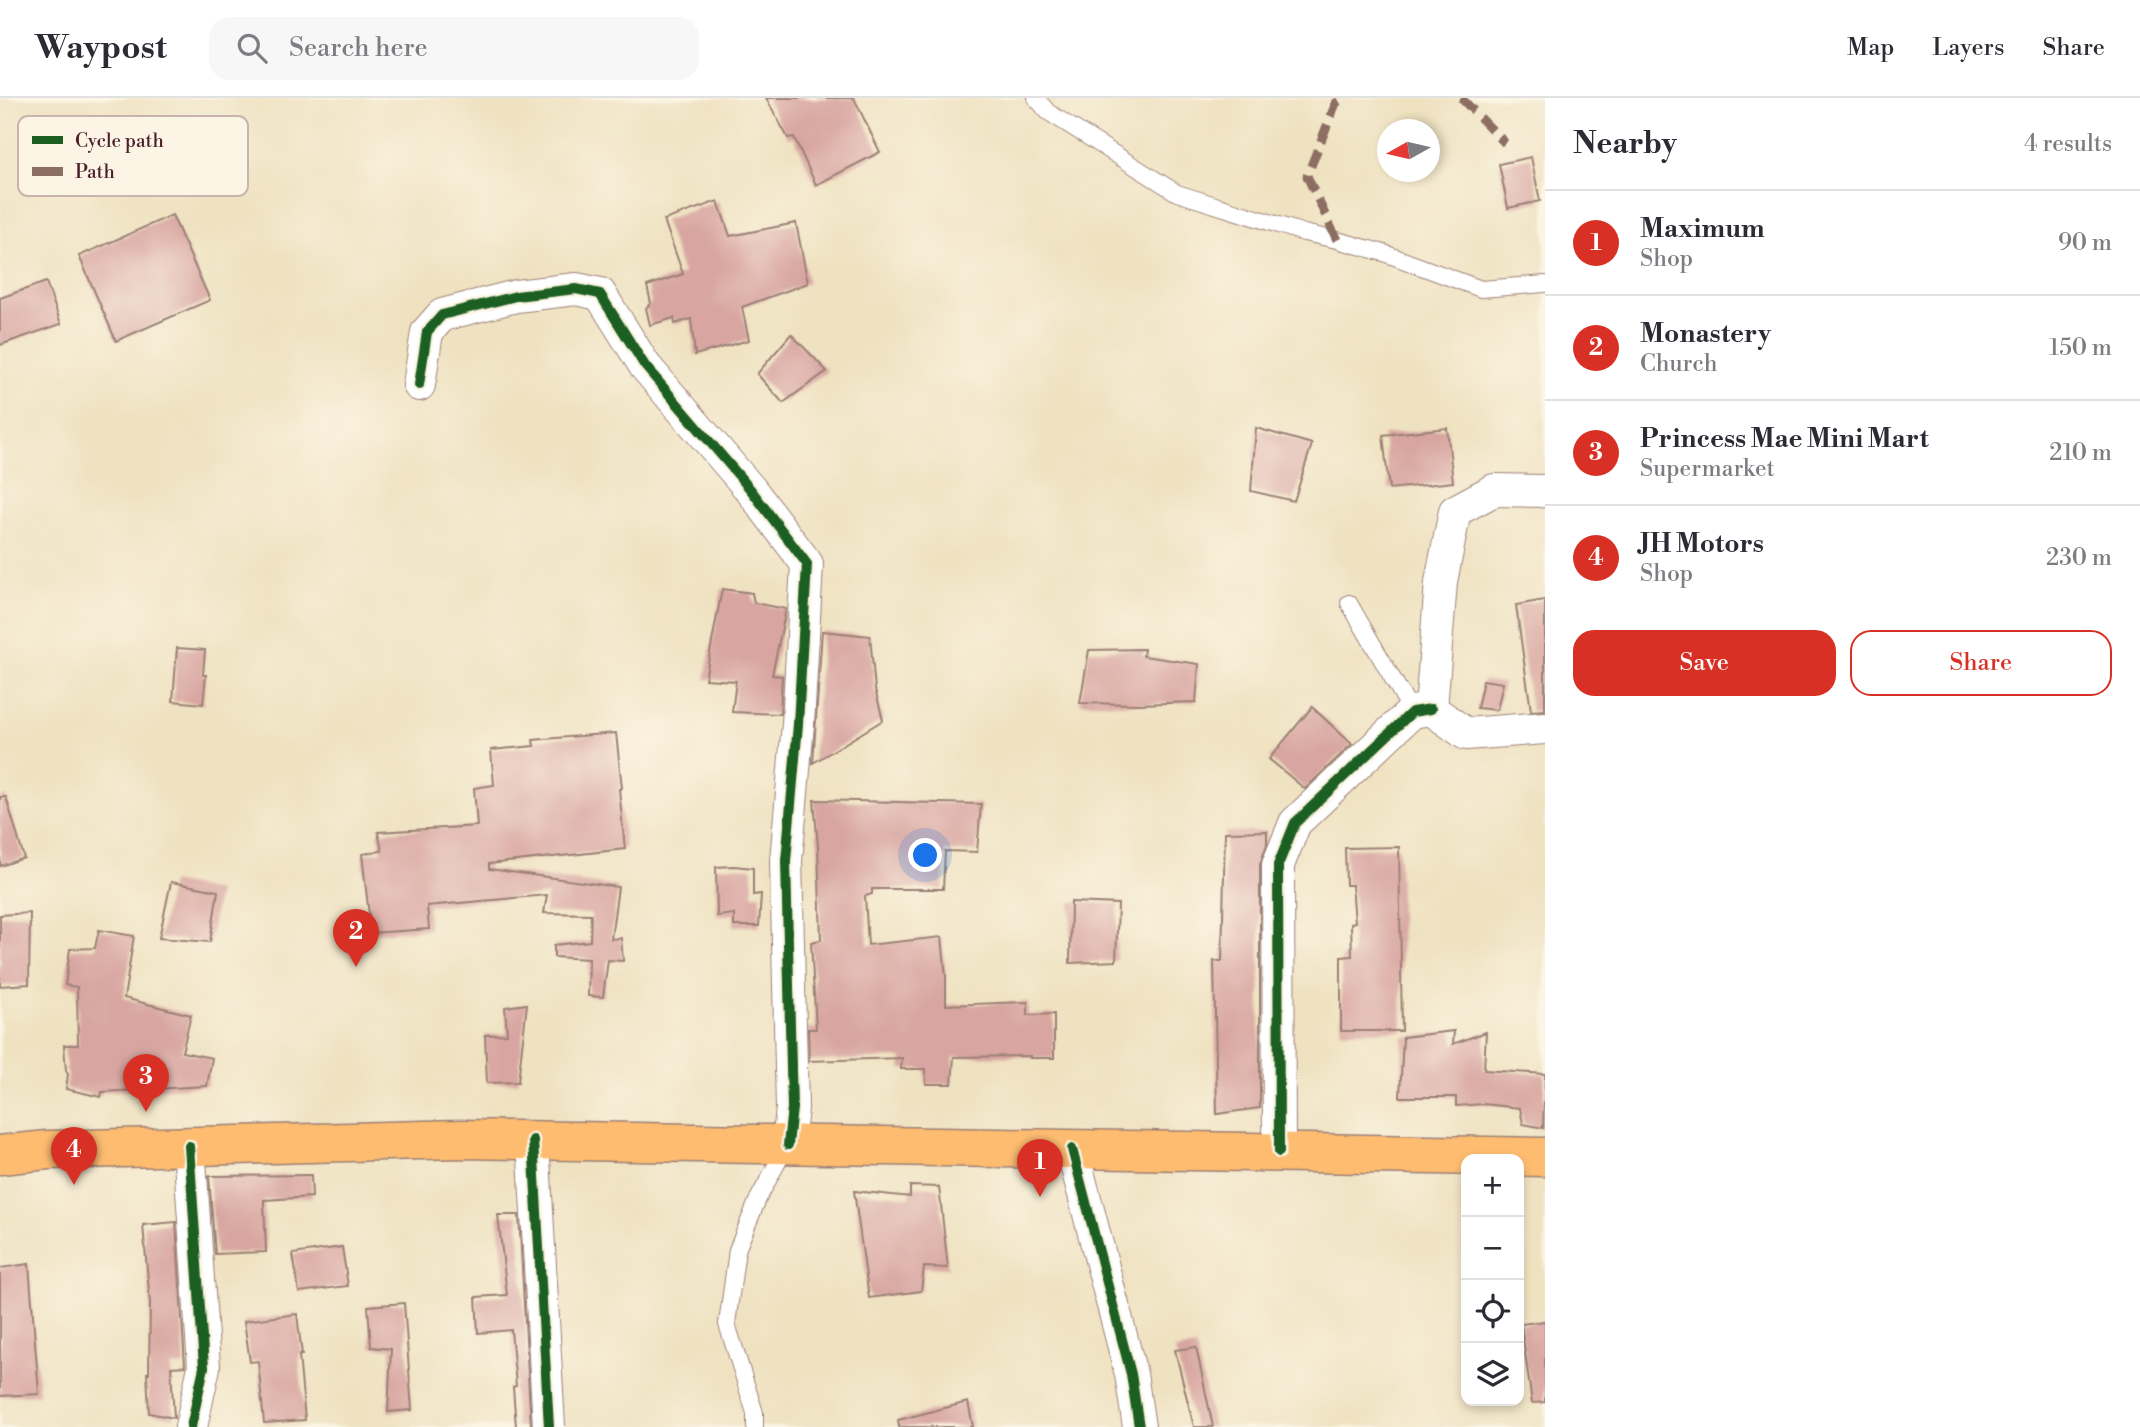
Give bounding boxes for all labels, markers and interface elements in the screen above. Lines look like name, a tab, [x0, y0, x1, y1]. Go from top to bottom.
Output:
search box	[209, 17, 699, 80]
text: Waypost	[35, 28, 167, 69]
icon: search	[233, 29, 271, 67]
text: Search here	[289, 32, 428, 64]
text: Map	[1847, 33, 1894, 63]
text: Layers	[1932, 33, 2004, 63]
text: Share	[2042, 33, 2105, 63]
legend	[18, 116, 248, 196]
north arrow	[1377, 119, 1440, 182]
text: Nearby	[1573, 125, 1677, 163]
text: Cycle path	[75, 129, 164, 153]
text: 4 results	[2024, 130, 2112, 158]
text: Path	[75, 160, 115, 184]
text: Maximum	[1640, 213, 1765, 245]
text: 1	[1590, 229, 1602, 257]
text: 90 m	[2058, 229, 2112, 257]
text: Shop	[1640, 245, 1693, 273]
text: Monastery	[1640, 318, 1771, 350]
text: 2	[1589, 334, 1603, 362]
text: 150 m	[2049, 334, 2112, 362]
text: Church	[1640, 350, 1717, 378]
text: Princess Mae Mini Mart	[1640, 423, 1929, 455]
text: 3	[1589, 439, 1603, 467]
text: 210 m	[2049, 439, 2112, 467]
text: Supermarket	[1640, 455, 1775, 483]
text: JH Motors	[1640, 528, 1764, 560]
text: 4	[1588, 544, 1604, 572]
text: 230 m	[2046, 544, 2112, 572]
text: Shop	[1640, 560, 1693, 588]
button: Save	[1573, 630, 1836, 696]
button: Share	[1850, 630, 2112, 696]
your location	[908, 838, 942, 872]
pin: 2	[333, 909, 379, 967]
pin: 3	[123, 1054, 169, 1112]
pin: 4	[51, 1127, 97, 1185]
pin: 1	[1017, 1139, 1063, 1197]
map controls	[1461, 1154, 1524, 1406]
button: +	[1461, 1154, 1524, 1217]
button: −	[1461, 1217, 1524, 1280]
button: locate	[1461, 1280, 1524, 1343]
button: layers	[1461, 1343, 1524, 1406]

